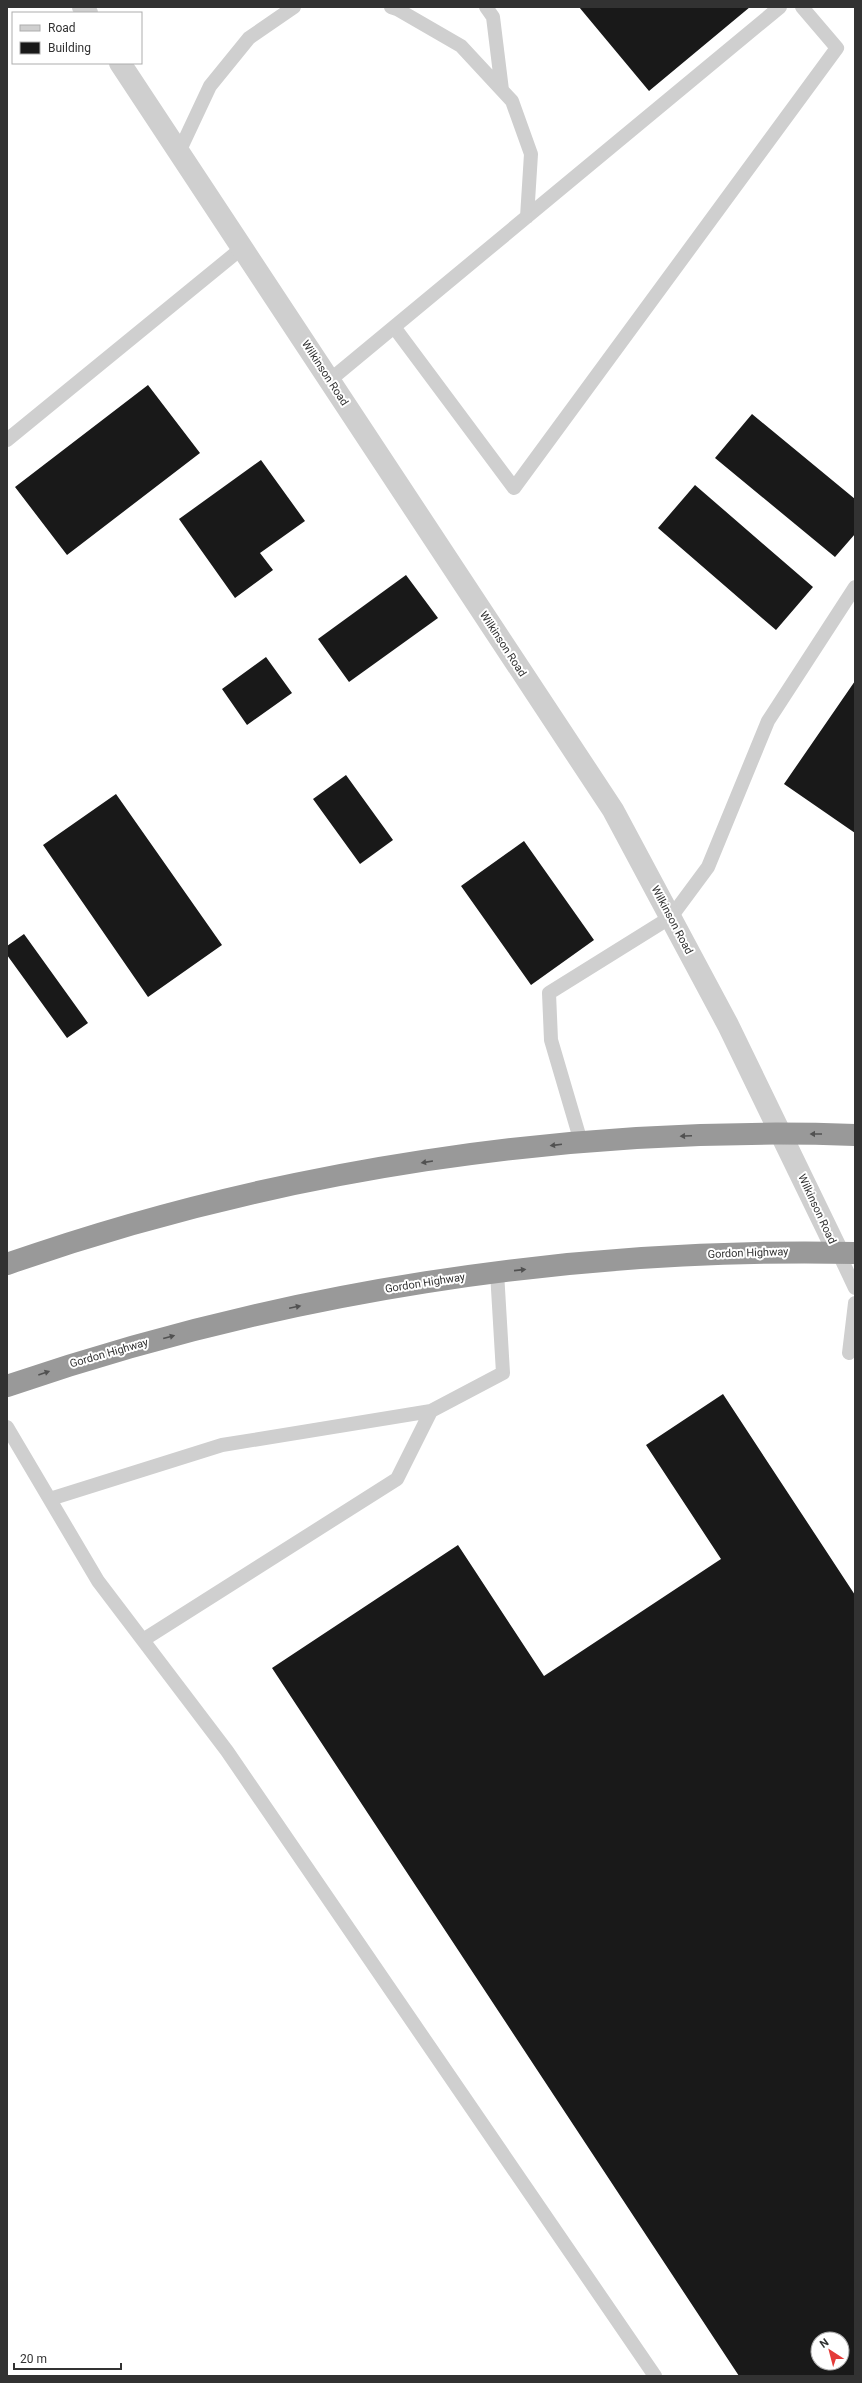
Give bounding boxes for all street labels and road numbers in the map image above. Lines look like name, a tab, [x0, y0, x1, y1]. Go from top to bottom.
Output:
street label: Wilkinson Road	[299, 338, 351, 408]
street label: Wilkinson Road	[477, 609, 529, 679]
street label: Wilkinson Road	[649, 884, 695, 956]
street label: Wilkinson Road	[795, 1172, 839, 1246]
street label: Gordon Highway	[707, 1245, 789, 1261]
street label: Gordon Highway	[384, 1270, 467, 1296]
street label: Gordon Highway	[68, 1335, 150, 1370]

